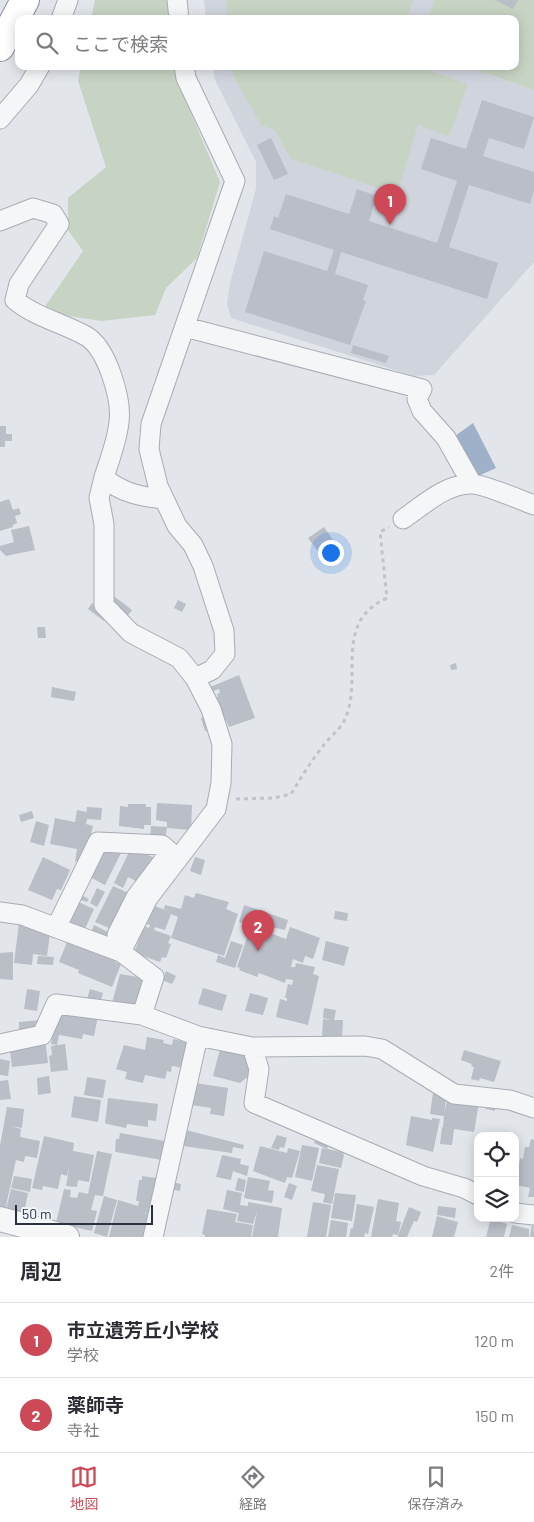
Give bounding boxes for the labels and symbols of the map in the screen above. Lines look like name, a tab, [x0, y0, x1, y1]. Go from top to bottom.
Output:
pin: 1	[374, 184, 406, 225]
your location	[318, 540, 344, 566]
pin: 2	[242, 910, 274, 951]
scale bar	[15, 1202, 152, 1225]

